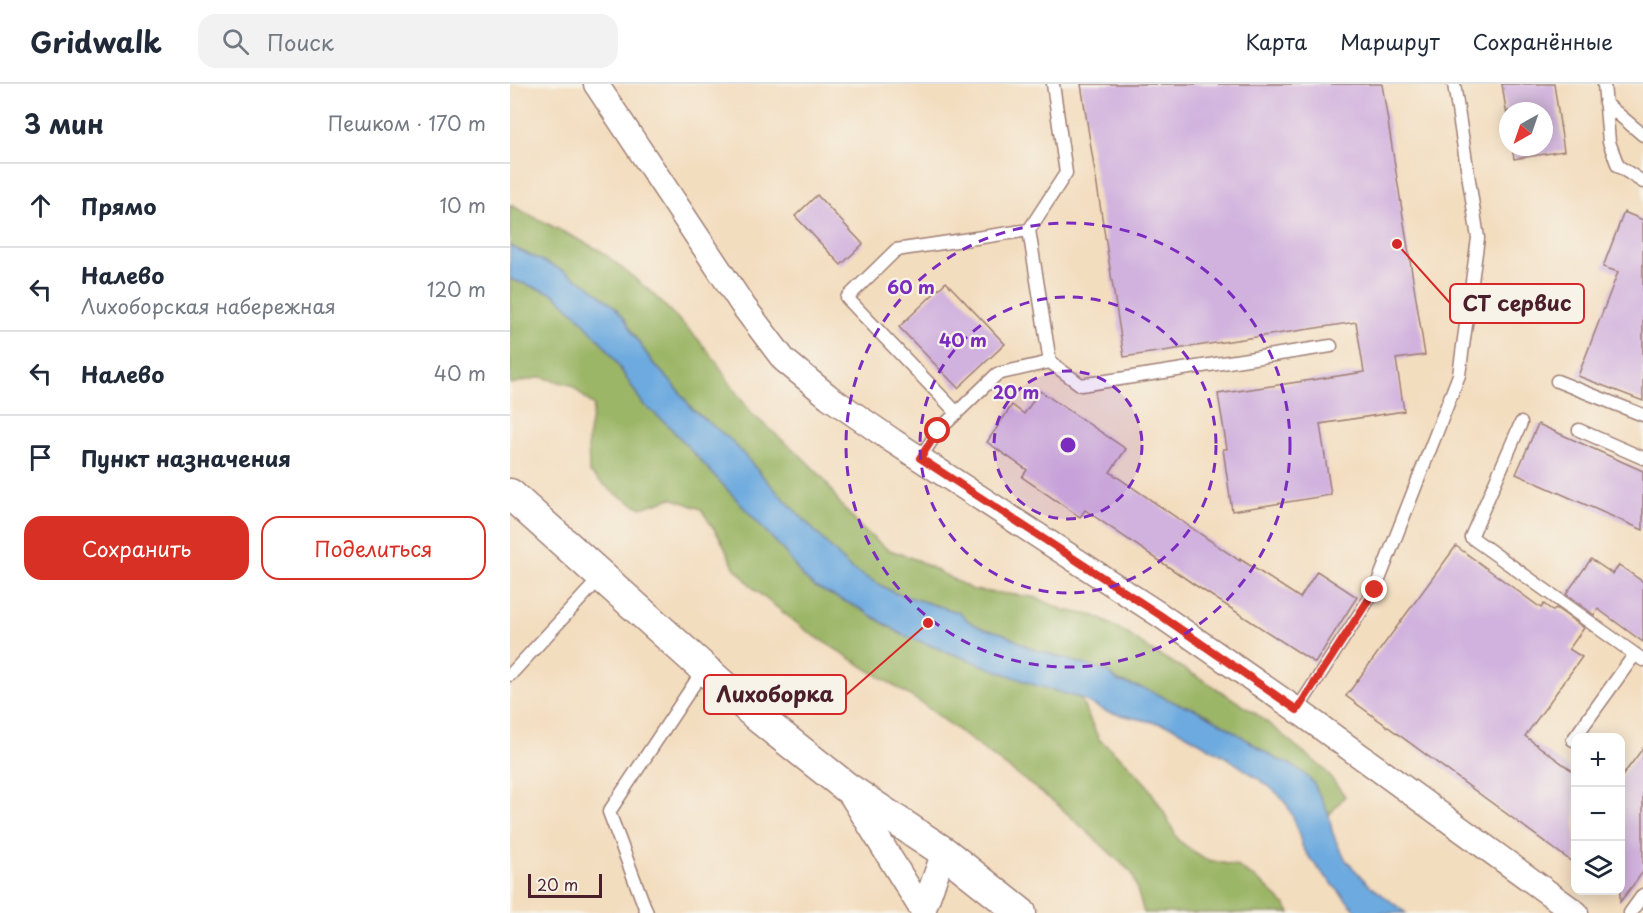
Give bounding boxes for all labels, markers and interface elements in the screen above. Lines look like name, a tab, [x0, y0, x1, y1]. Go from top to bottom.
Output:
search box	[198, 14, 618, 68]
text: Gridwalk	[30, 20, 162, 63]
icon: search	[219, 25, 252, 58]
text: Поиск	[267, 25, 334, 58]
text: Карта	[1246, 25, 1307, 57]
text: Маршрут	[1340, 25, 1440, 57]
text: Сохранённые	[1473, 25, 1613, 57]
north arrow	[1499, 102, 1553, 156]
text: 3 мин	[24, 104, 104, 143]
text: Пешком · 170 m	[328, 108, 486, 138]
icon: ahead	[24, 189, 57, 222]
text: Прямо	[81, 189, 156, 222]
text: 10 m	[439, 190, 486, 220]
text: Налево	[81, 258, 164, 291]
icon: left	[24, 273, 57, 306]
text: 60 m	[887, 273, 935, 300]
text: 120 m	[427, 274, 486, 304]
callout: СТ сервис	[1450, 284, 1584, 323]
text: СТ сервис	[1462, 286, 1572, 318]
text: Лихоборская набережная	[81, 291, 336, 321]
text: 40 m	[939, 326, 987, 353]
icon: left	[24, 357, 57, 390]
text: Налево	[81, 357, 164, 390]
text: 40 m	[434, 358, 486, 388]
text: 20 m	[993, 378, 1039, 405]
route start	[924, 417, 950, 443]
centre of rings	[1058, 435, 1078, 455]
icon: arrive	[24, 441, 57, 474]
text: Пункт назначения	[81, 441, 291, 474]
button: Сохранить	[24, 516, 249, 580]
button: Поделиться	[261, 516, 486, 580]
route end	[1361, 576, 1387, 602]
callout: Лихоборка	[704, 675, 846, 714]
text: Лихоборка	[716, 677, 834, 709]
map controls	[1571, 733, 1625, 895]
button: +	[1571, 733, 1625, 787]
button: −	[1571, 787, 1625, 841]
button: layers	[1571, 841, 1625, 895]
scale bar	[528, 871, 602, 898]
text: 20 m	[537, 872, 578, 896]

